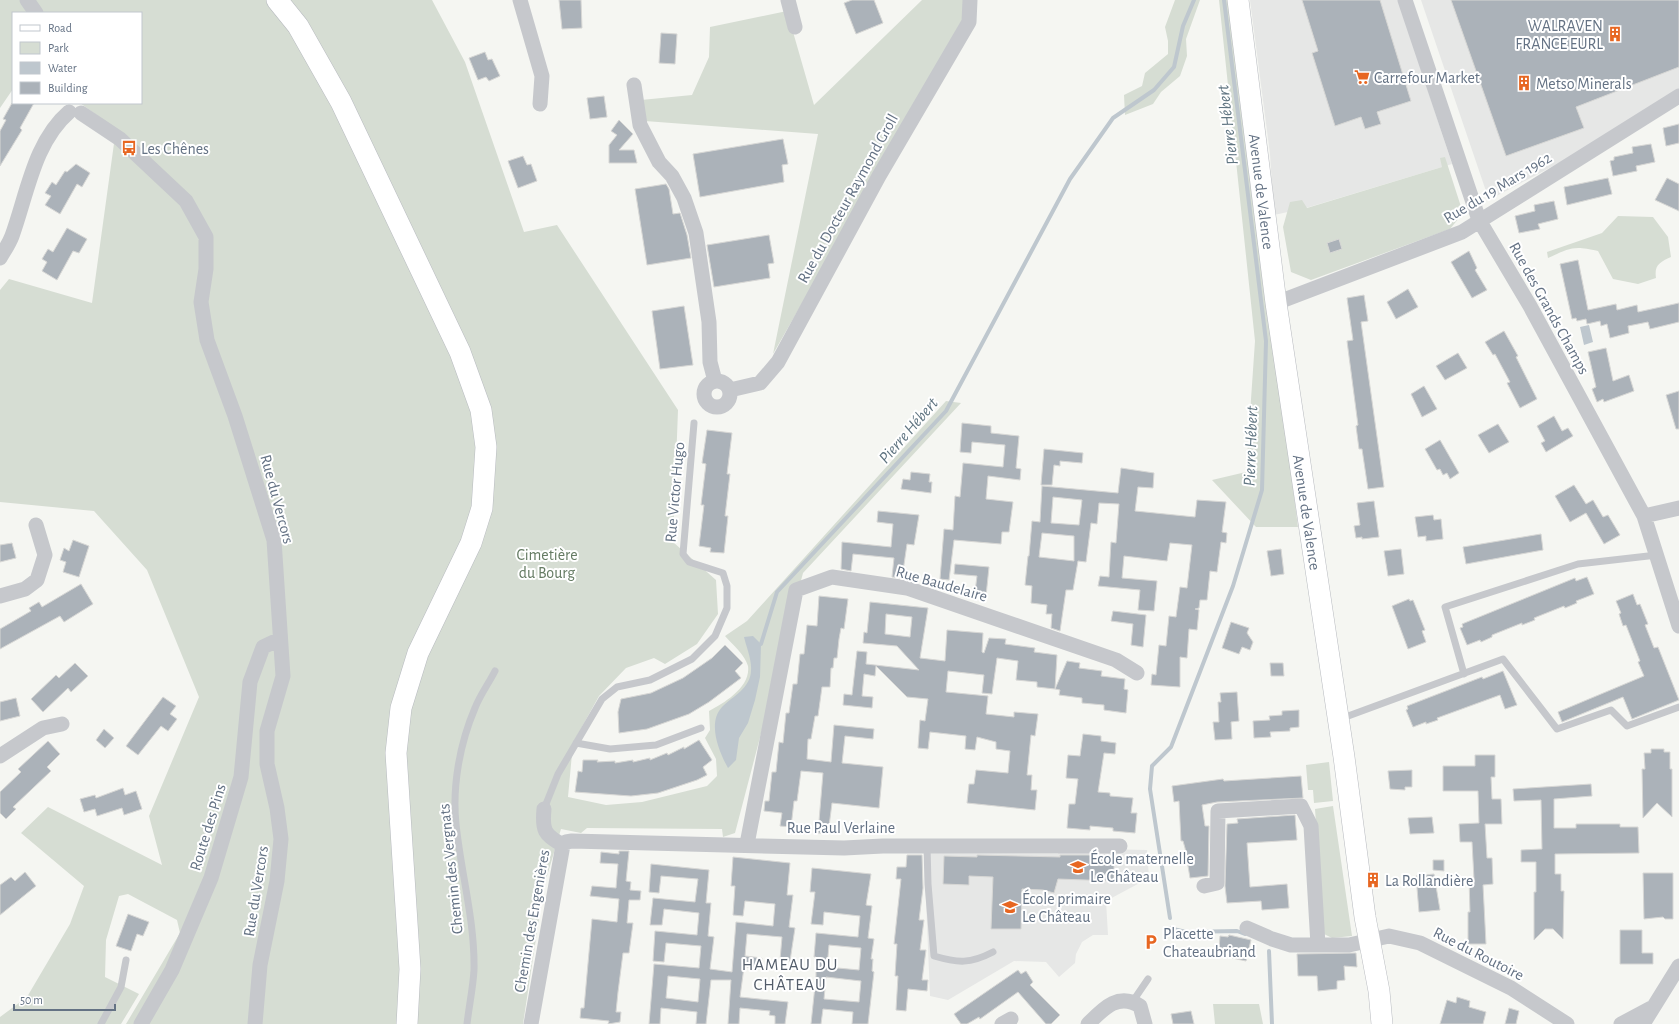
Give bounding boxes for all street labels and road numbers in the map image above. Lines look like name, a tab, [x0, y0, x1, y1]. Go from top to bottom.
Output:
street label: Rue du Docteur Raymond Groll	[795, 111, 902, 286]
street label: Avenue de Valence	[1246, 133, 1276, 250]
street label: Rue du 19 Mars 1962	[1441, 149, 1554, 226]
street label: Rue des Grands Champs	[1506, 240, 1592, 377]
street label: Rue Victor Hugo	[663, 441, 687, 543]
street label: Rue du Vercors	[257, 453, 297, 546]
street label: Avenue de Valence	[1290, 454, 1323, 571]
street label: Rue Baudelaire	[894, 563, 989, 605]
street label: Route des Pins	[187, 782, 229, 873]
street label: Chemin des Vergnats	[436, 803, 466, 935]
street label: Rue Paul Verlaine	[787, 820, 895, 836]
street label: Rue du Vercors	[241, 845, 271, 938]
street label: Chemin des Engenières	[512, 848, 552, 994]
street label: Rue du Routoire	[1431, 924, 1526, 984]

